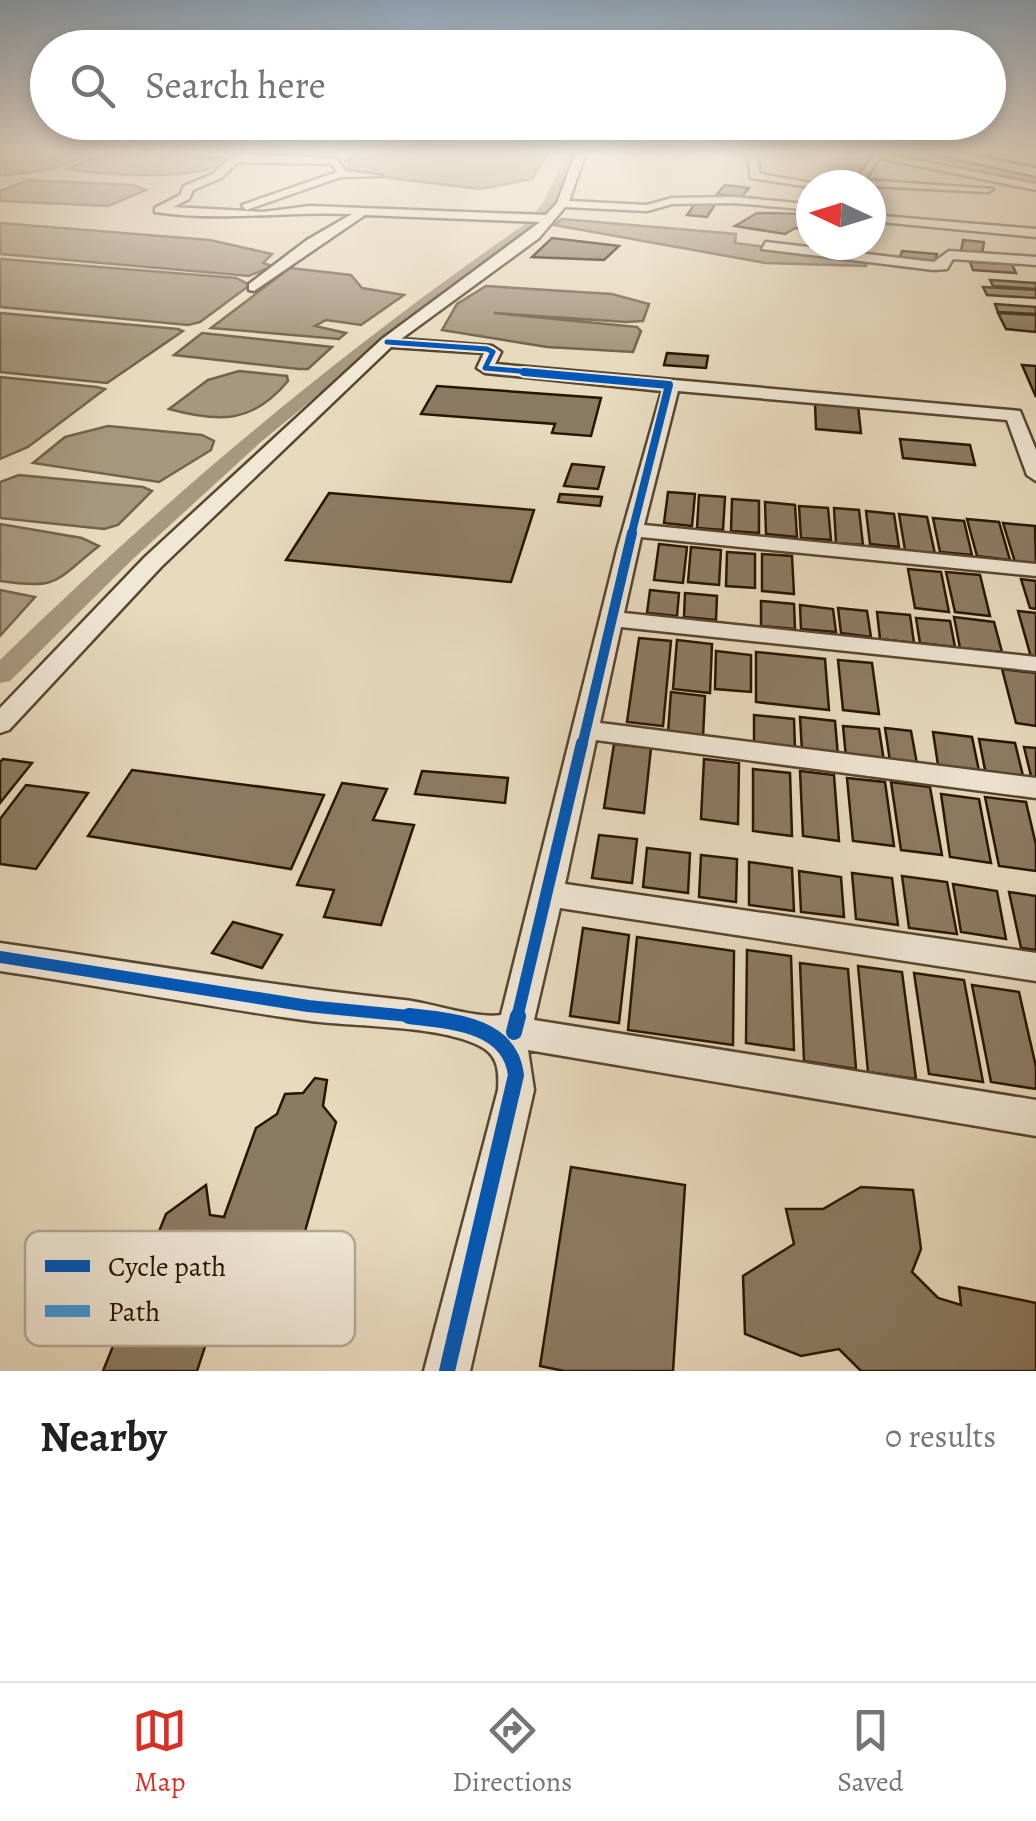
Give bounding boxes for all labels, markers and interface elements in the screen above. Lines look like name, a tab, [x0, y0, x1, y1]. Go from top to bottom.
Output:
search box	[30, 30, 1006, 140]
icon: search	[65, 58, 120, 113]
text: Search here	[145, 59, 326, 111]
north arrow	[796, 170, 886, 260]
legend	[25, 1231, 355, 1346]
text: Cycle path	[108, 1248, 226, 1286]
text: Path	[108, 1293, 160, 1331]
text: Nearby	[40, 1408, 167, 1465]
text: 0 results	[885, 1414, 996, 1458]
tab: Map	[132, 1703, 187, 1801]
tab: Directions	[452, 1703, 572, 1801]
tab: Saved	[837, 1703, 904, 1801]

